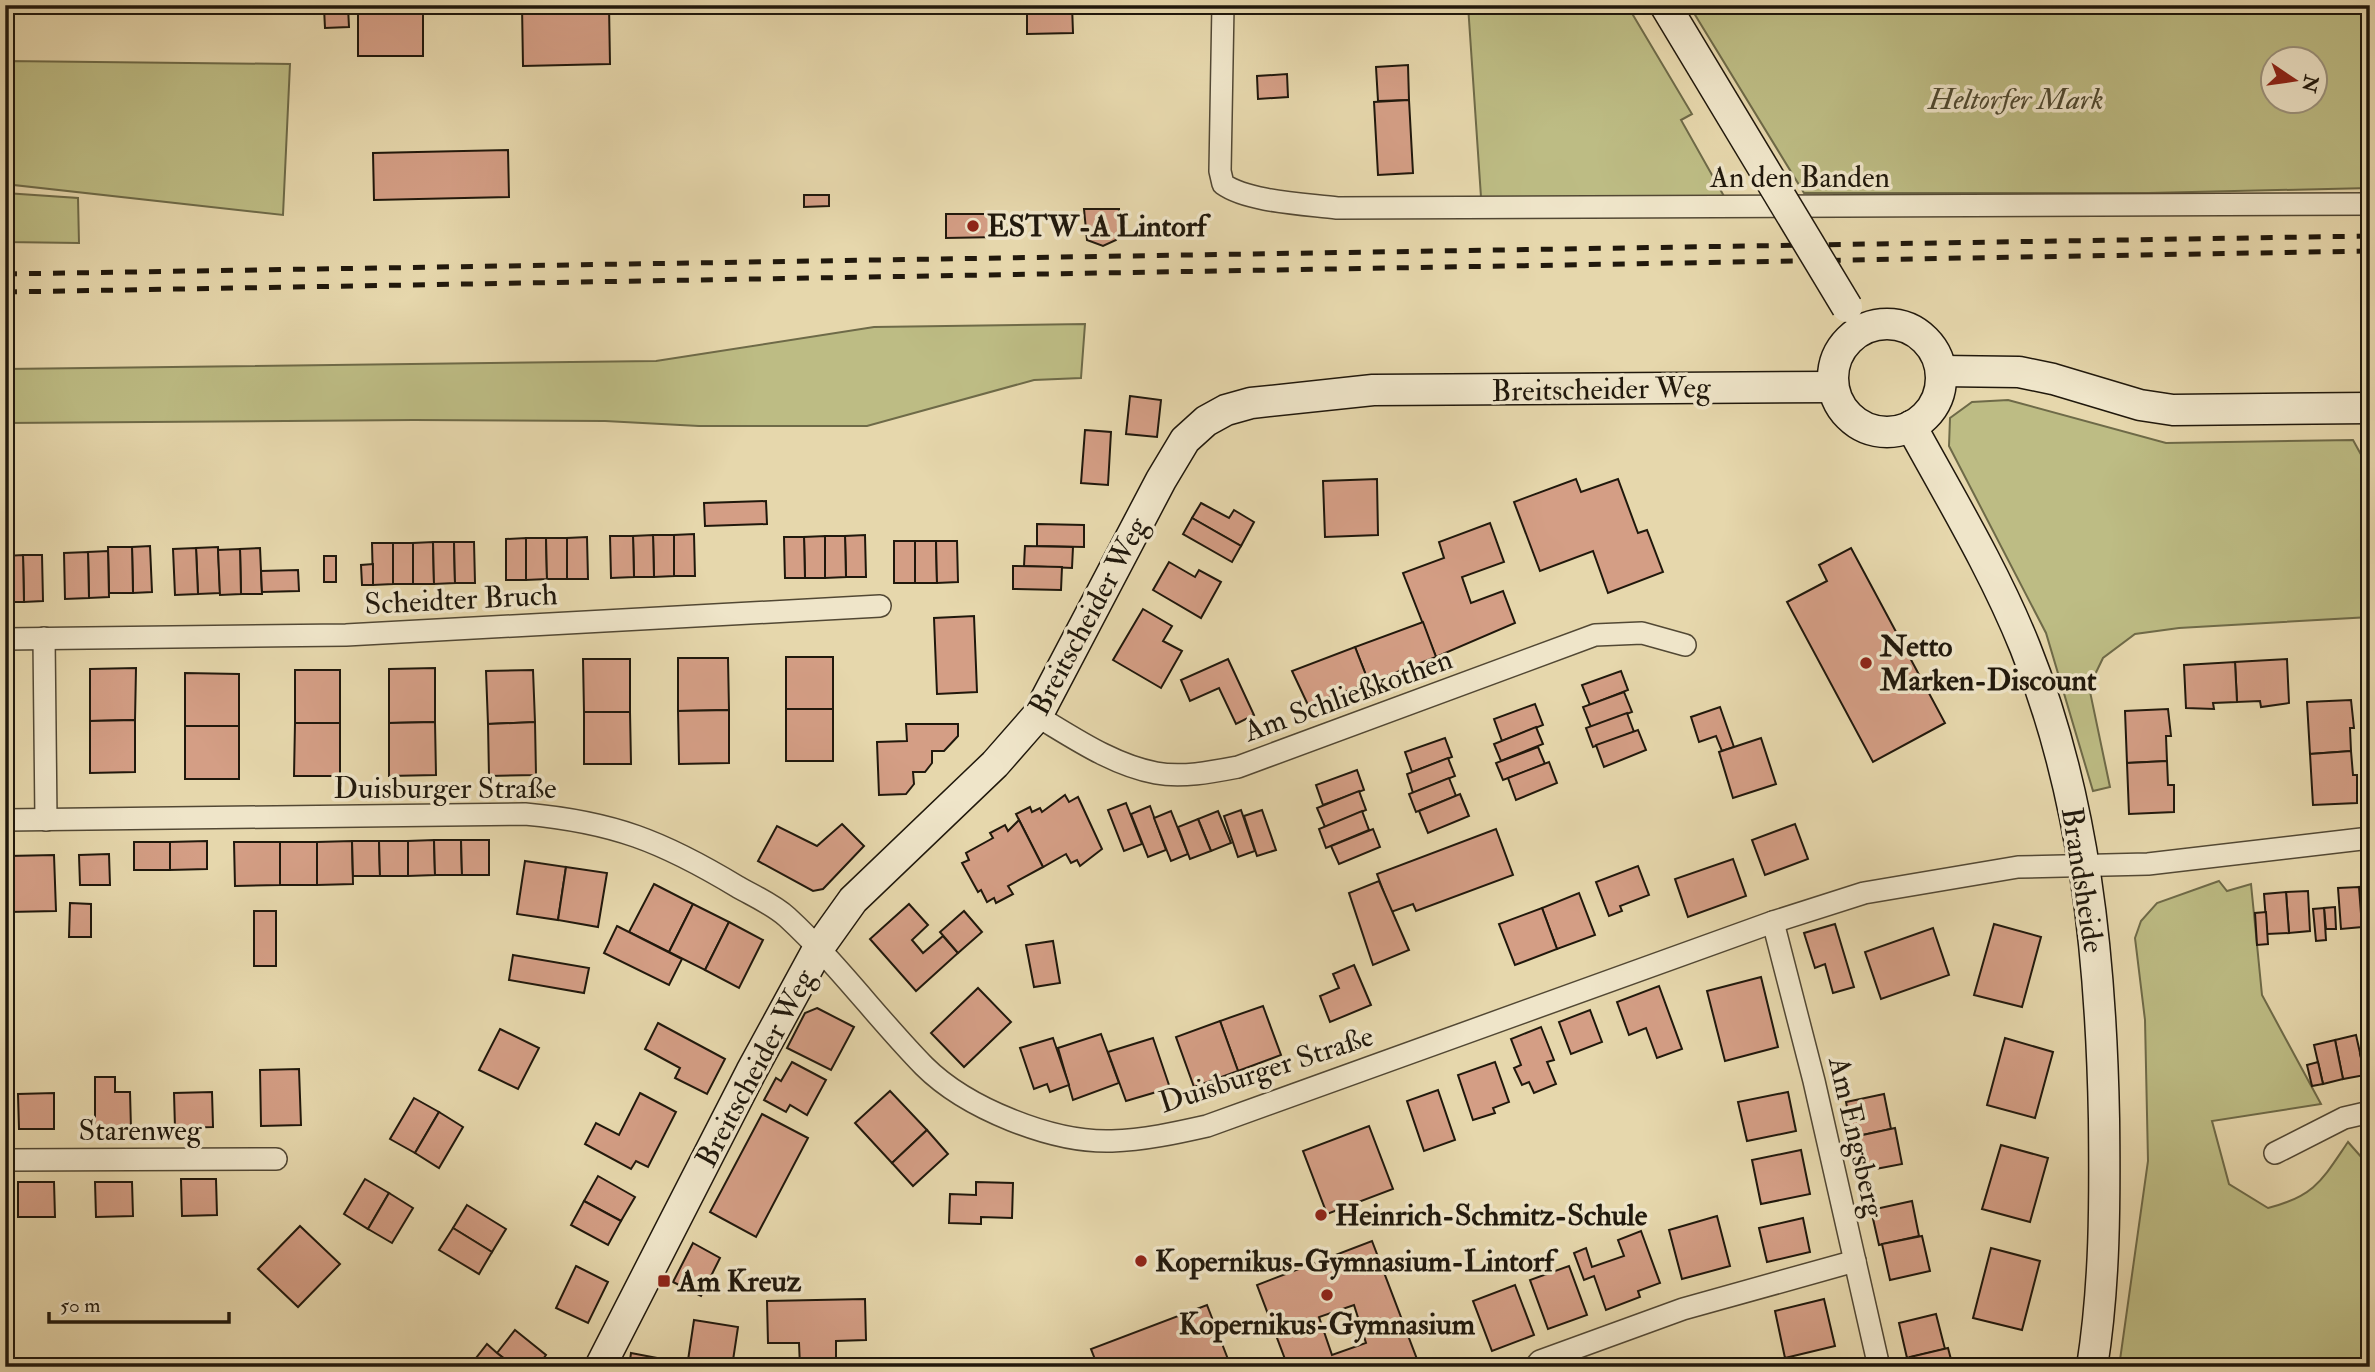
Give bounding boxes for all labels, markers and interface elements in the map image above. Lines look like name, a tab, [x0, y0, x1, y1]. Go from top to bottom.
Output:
north arrow	[2260, 46, 2330, 116]
text: N	[2296, 72, 2323, 96]
park label: Heltorfer Mark	[1926, 81, 2104, 118]
street label: An den Banden	[1709, 159, 1890, 196]
place label: ESTW-A Lintorf	[987, 208, 1212, 245]
marker: ESTW-A Lintorf	[965, 218, 981, 234]
street label: Breitscheider Weg	[1491, 369, 1712, 410]
street label: Breitscheider Weg	[1021, 510, 1157, 722]
street label: Scheidter Bruch	[364, 576, 559, 623]
place label: Netto Marken-Discount	[1879, 628, 2097, 699]
street label: Am Schließkothen	[1238, 641, 1457, 751]
marker: Netto Marken-Discount	[1858, 655, 1874, 671]
street label: Duisburger Straße	[334, 770, 556, 807]
street label: Brandsheide	[2053, 805, 2112, 955]
street label: Breitscheider Weg	[688, 962, 824, 1174]
street label: Duisburger Straße	[1154, 1017, 1378, 1122]
street label: Am Engsberg	[1820, 1052, 1893, 1222]
street label: Starenweg	[78, 1112, 203, 1149]
place label: Heinrich-Schmitz-Schule	[1335, 1197, 1648, 1234]
marker: Heinrich-Schmitz-Schule	[1313, 1207, 1329, 1223]
place label: Kopernikus-Gymnasium-Lintorf	[1155, 1243, 1559, 1280]
marker: Kopernikus-Gymnasium-Lintorf	[1133, 1253, 1149, 1269]
place label: Am Kreuz	[676, 1263, 802, 1300]
marker: Am Kreuz	[656, 1273, 672, 1289]
scale bar	[49, 1281, 229, 1325]
marker: Kopernikus-Gymnasium	[1319, 1287, 1335, 1303]
text: 50 m	[60, 1292, 101, 1319]
place label: Kopernikus-Gymnasium	[1179, 1306, 1476, 1343]

